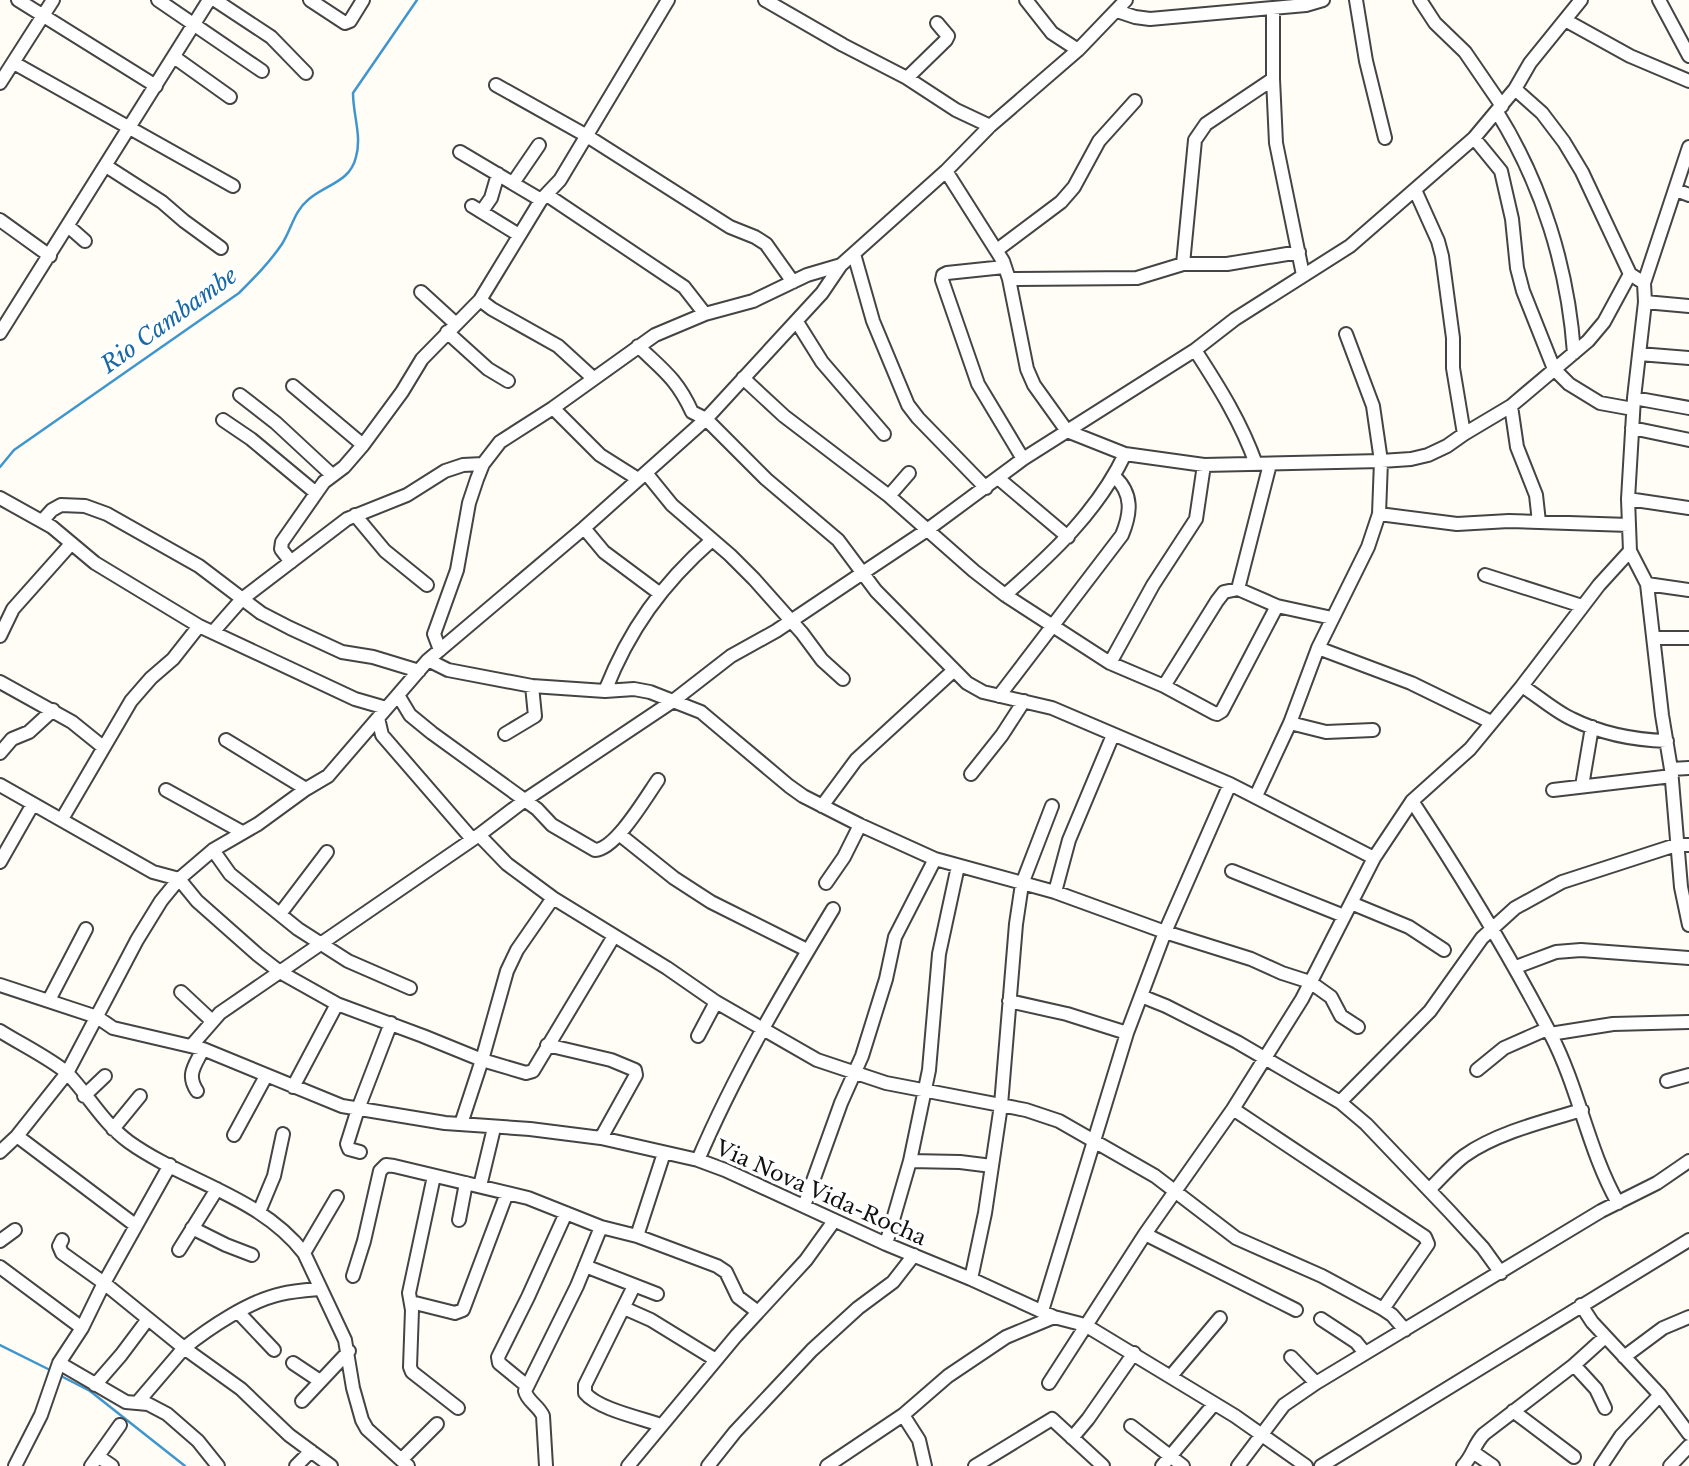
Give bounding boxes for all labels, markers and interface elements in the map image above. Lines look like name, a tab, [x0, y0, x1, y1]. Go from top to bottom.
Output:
water label: Rio Cambambe	[95, 261, 243, 379]
street label: Via Nova Vida-Rocha	[711, 1134, 931, 1251]

